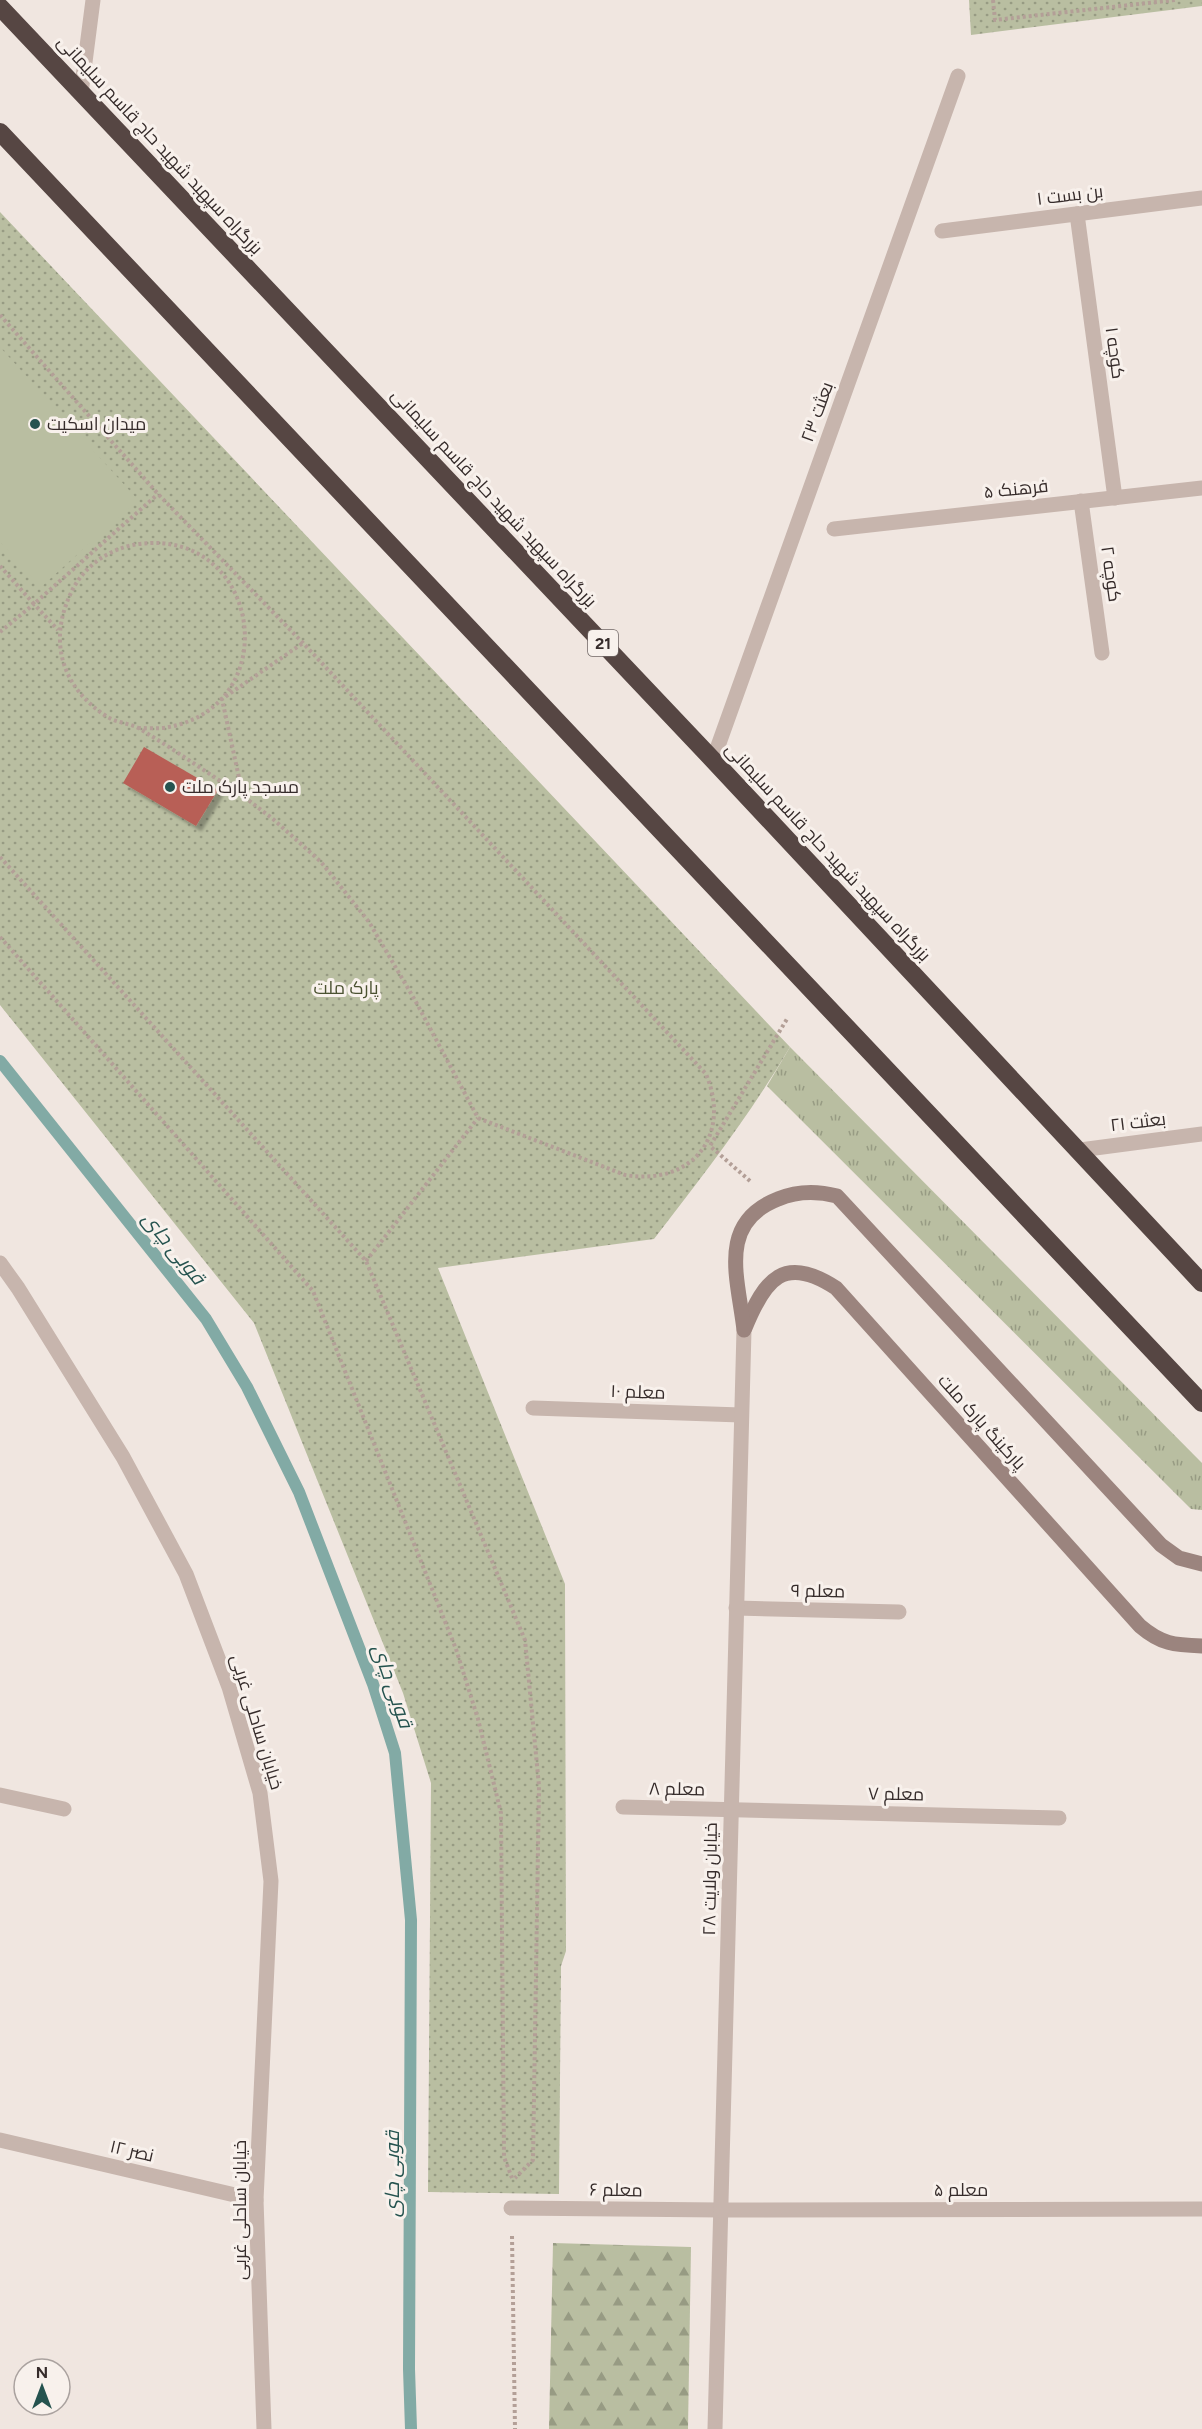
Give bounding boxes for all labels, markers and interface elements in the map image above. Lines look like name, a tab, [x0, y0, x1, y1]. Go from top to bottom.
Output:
street label: بزرگراه سپهبد شهید حاج قاسم سلیمانی	[52, 31, 267, 260]
street label: بن بست ۱	[1035, 180, 1105, 210]
street label: کوچه ۱	[1099, 326, 1130, 380]
street label: بعثت ۲۳	[796, 379, 838, 445]
street label: بزرگراه سپهبد شهید حاج قاسم سلیمانی	[386, 384, 601, 613]
place label: میدان اسکیت	[47, 413, 146, 435]
marker: میدان اسکیت	[28, 417, 42, 431]
street label: فرهنک ۵	[983, 475, 1049, 503]
street label: کوچه ۲	[1095, 545, 1126, 603]
road number: 21	[588, 630, 618, 656]
street label: بزرگراه سپهبد شهید حاج قاسم سلیمانی	[720, 738, 935, 967]
place label: مسجد پارک ملت	[182, 776, 299, 799]
marker: مسجد پارک ملت	[163, 780, 177, 794]
park label: پارک ملت	[313, 977, 379, 1000]
street label: بعثت ۲۱	[1109, 1108, 1167, 1136]
water label: قوبی چای	[136, 1207, 212, 1292]
street label: پارکینگ پارک ملت	[933, 1370, 1031, 1475]
street label: معلم ۱۰	[610, 1380, 666, 1405]
street label: معلم ۹	[791, 1580, 845, 1603]
water label: قوبی چای	[366, 1641, 419, 1733]
street label: خیابان ساحلی غربی	[226, 1652, 288, 1792]
street label: معلم ۸	[649, 1778, 705, 1801]
street label: معلم ۷	[868, 1783, 924, 1806]
street label: خیابان ولایت ۲۸	[698, 1822, 722, 1936]
water label: قوبی چای	[380, 2129, 406, 2217]
street label: نصر ۱۲	[108, 2135, 156, 2167]
street label: خیابان ساحلی غربی	[229, 2140, 251, 2280]
street label: معلم ۶	[589, 2179, 643, 2202]
street label: معلم ۵	[934, 2179, 988, 2202]
north arrow	[12, 2357, 72, 2417]
text: N	[36, 2363, 48, 2382]

